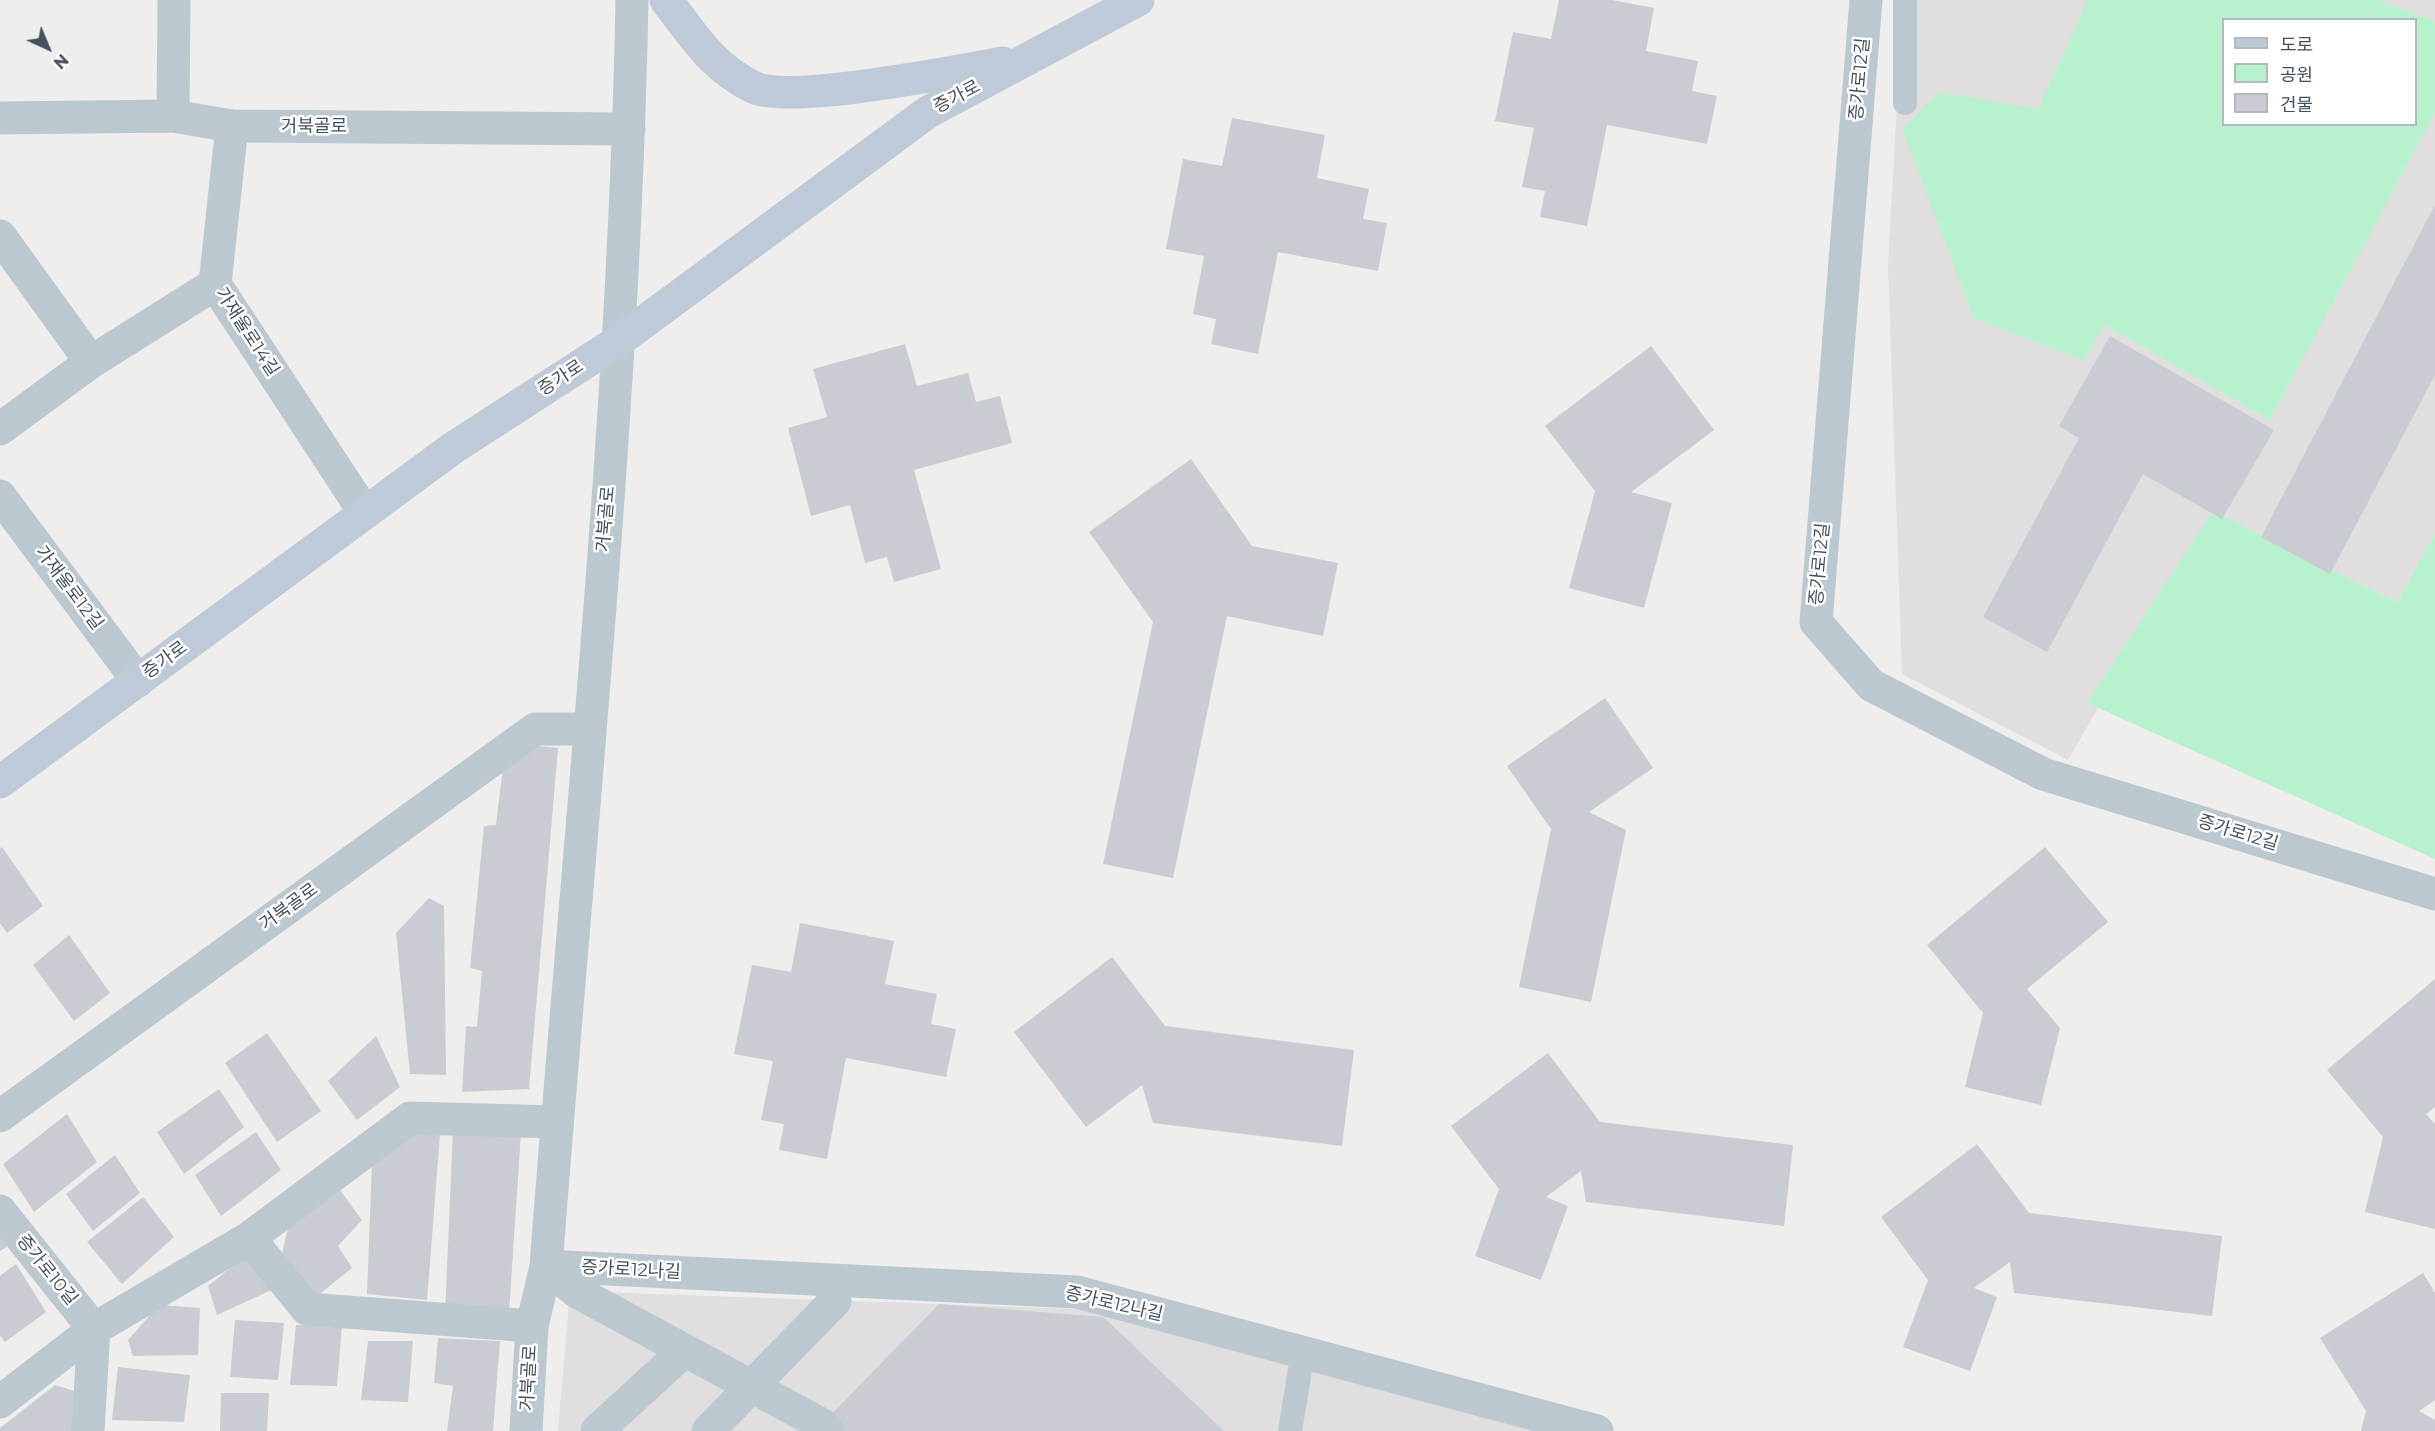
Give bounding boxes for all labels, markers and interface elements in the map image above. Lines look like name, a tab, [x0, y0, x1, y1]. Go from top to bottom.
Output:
north arrow	[18, 18, 78, 78]
legend	[2222, 18, 2417, 126]
text: 도로	[2280, 34, 2313, 56]
street label: 증가로12길	[1846, 37, 1874, 121]
text: N	[50, 50, 72, 73]
text: 공원	[2280, 64, 2313, 86]
street label: 증가로	[930, 76, 984, 118]
text: 건물	[2280, 94, 2313, 116]
street label: 거북골로	[281, 116, 347, 138]
street label: 가재울로14길	[210, 284, 284, 380]
street label: 증가로	[534, 355, 588, 401]
street label: 거북골로	[592, 485, 620, 553]
street label: 증가로12길	[1806, 522, 1834, 606]
street label: 가재울로12길	[30, 542, 108, 634]
street label: 증가로	[139, 637, 191, 683]
street label: 증가로12길	[2195, 811, 2281, 855]
street label: 거북골로	[256, 879, 322, 935]
street label: 증가로10길	[12, 1230, 82, 1310]
street label: 증가로12나길	[581, 1257, 681, 1283]
street label: 증가로12나길	[1063, 1282, 1165, 1326]
street label: 거북골로	[516, 1344, 542, 1412]

